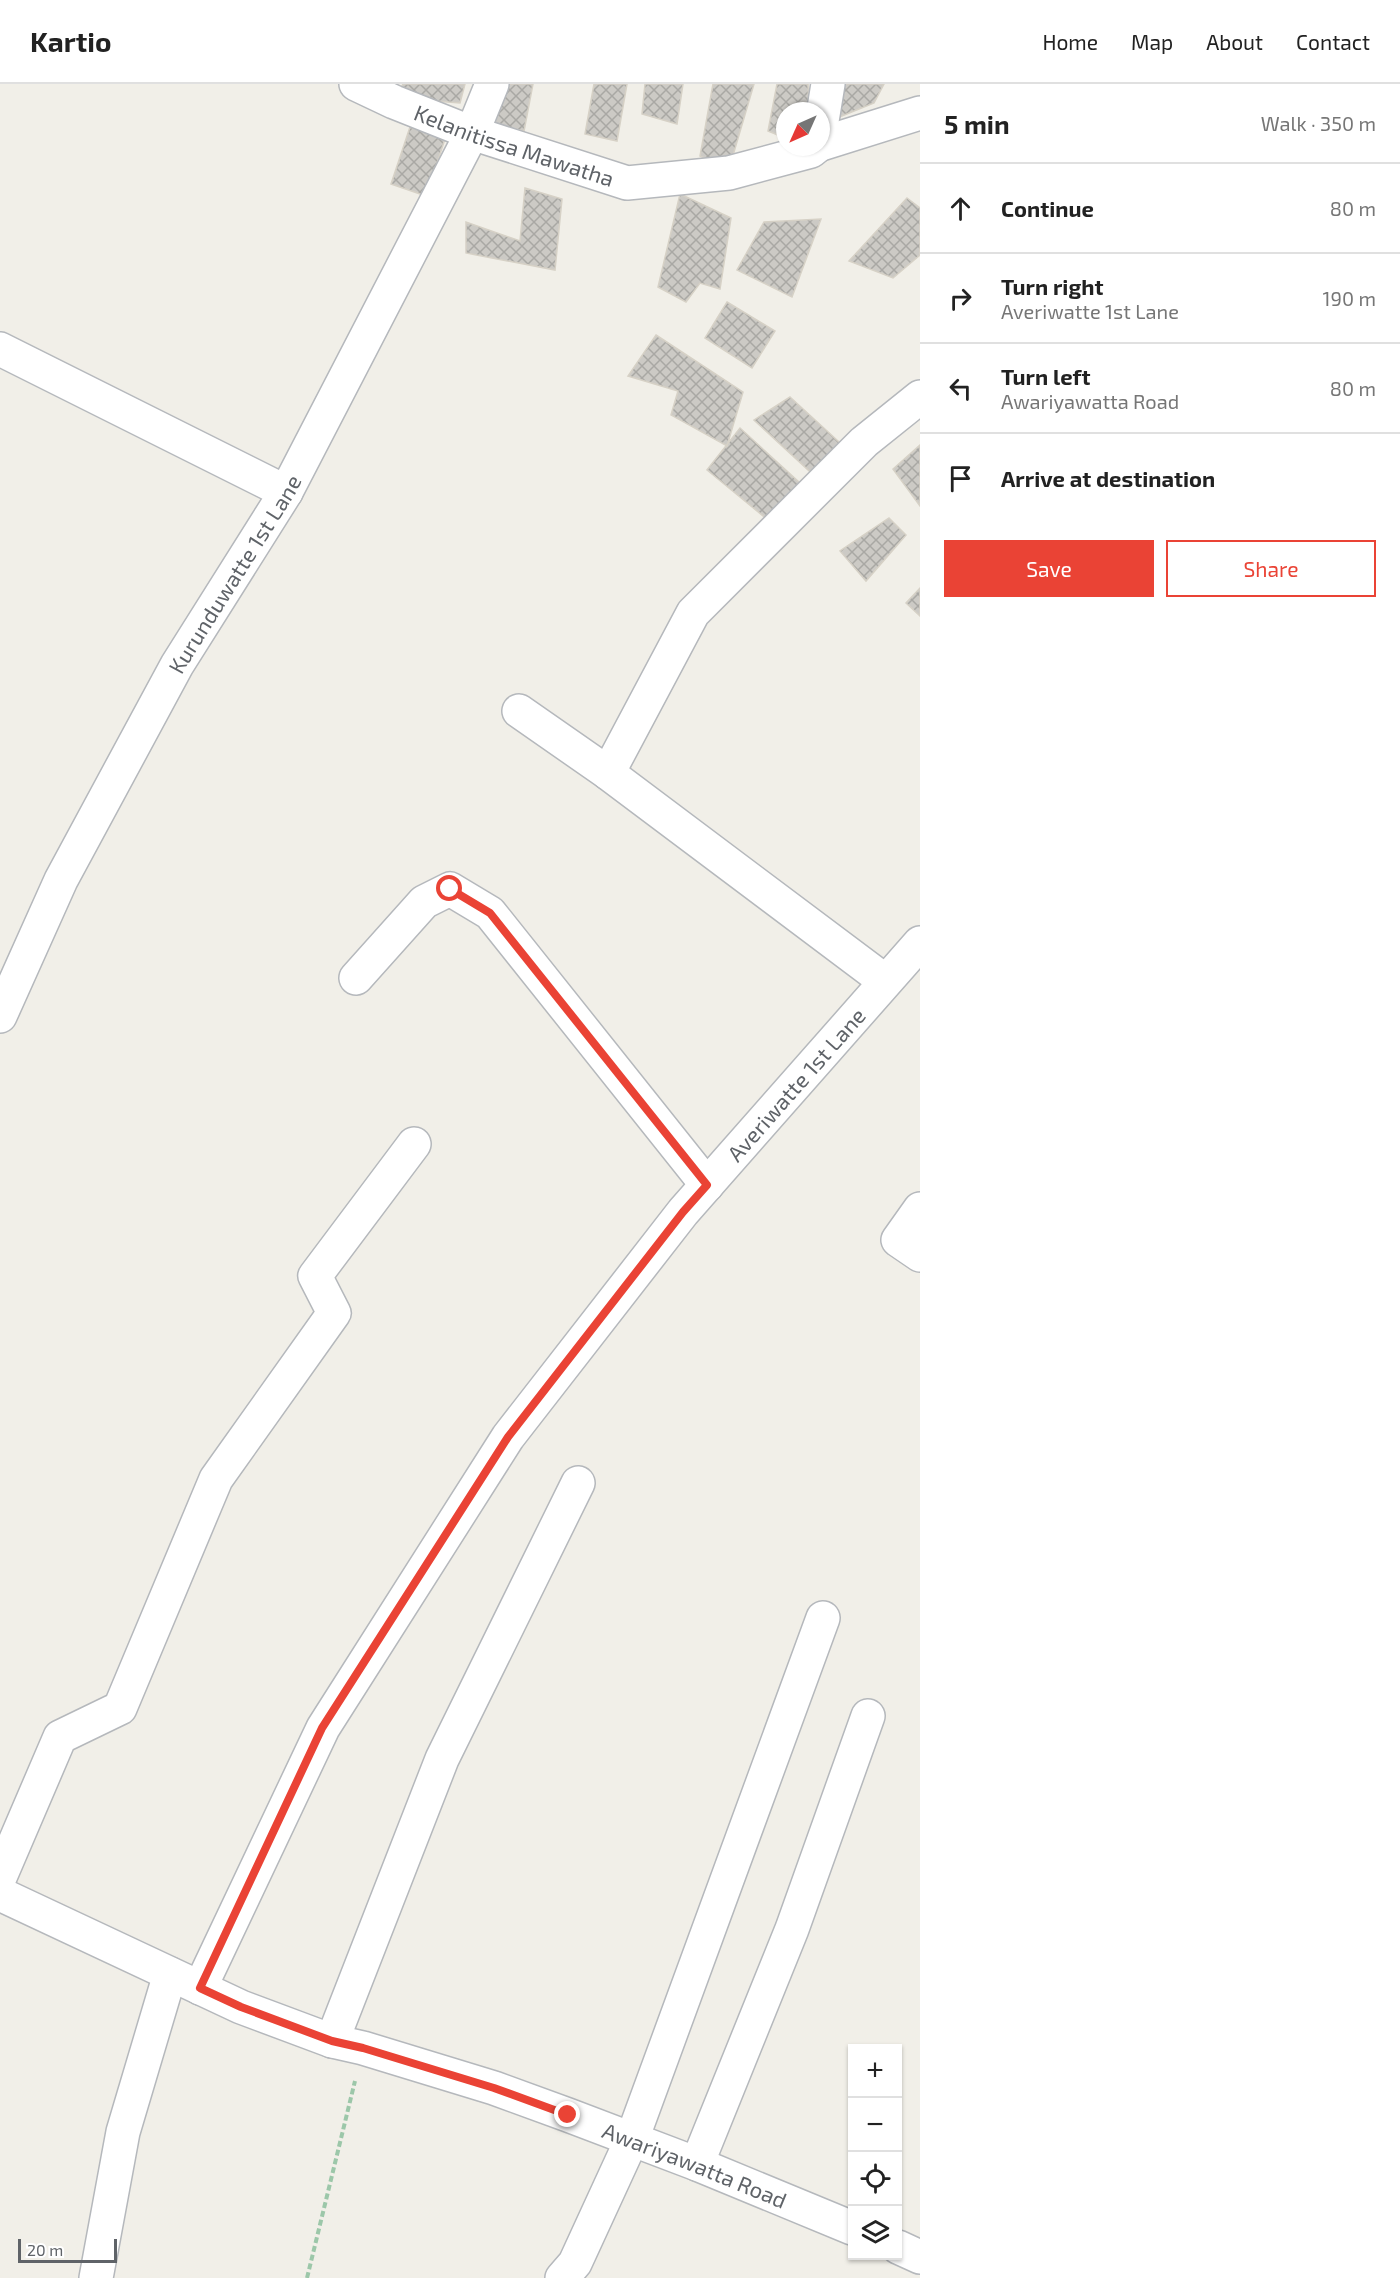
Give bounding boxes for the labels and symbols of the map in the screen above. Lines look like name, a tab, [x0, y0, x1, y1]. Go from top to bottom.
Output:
street label: Kelanitissa Mawatha	[411, 99, 618, 191]
north arrow	[776, 102, 830, 156]
street label: Kurunduwatte 1st Lane	[162, 470, 306, 678]
route start	[436, 875, 462, 901]
street label: Averiwatte 1st Lane	[721, 1002, 870, 1166]
route end	[554, 2101, 580, 2127]
street label: Awariyawatta Road	[599, 2116, 791, 2213]
scale bar	[18, 2236, 117, 2264]

